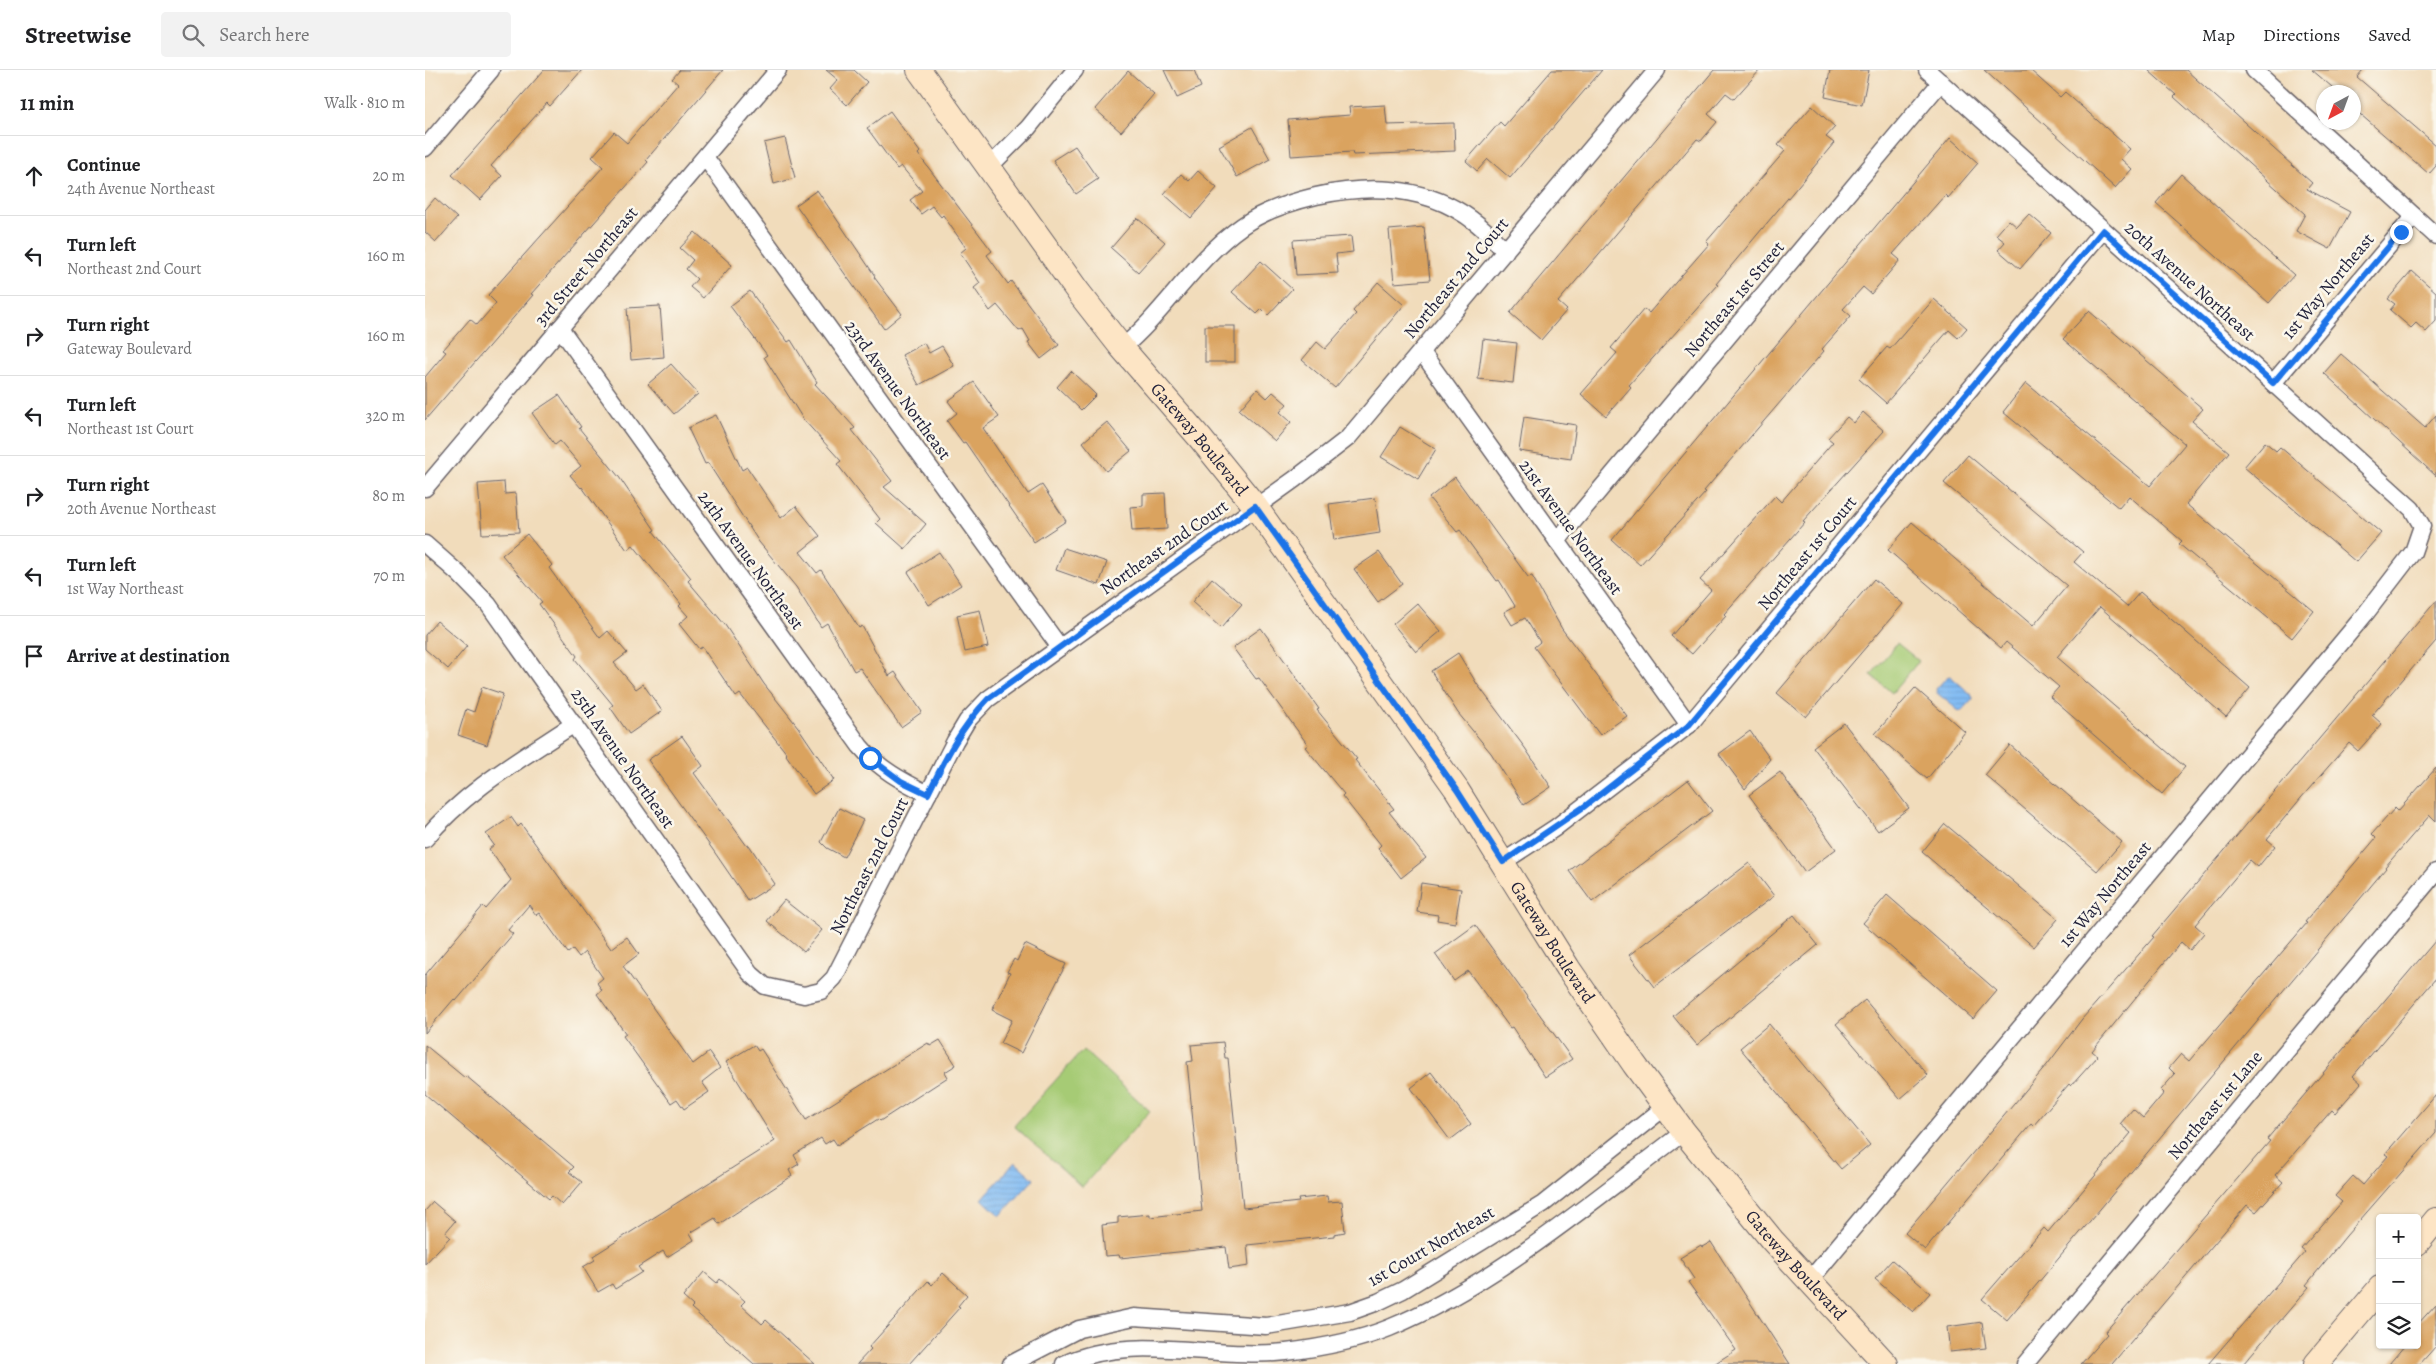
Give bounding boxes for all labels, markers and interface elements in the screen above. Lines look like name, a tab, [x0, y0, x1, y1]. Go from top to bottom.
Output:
search box	[161, 12, 511, 57]
text: Streetwise	[25, 19, 131, 51]
icon: search	[179, 21, 207, 49]
text: Search here	[219, 22, 310, 48]
text: Map	[2202, 23, 2235, 47]
text: Directions	[2263, 23, 2340, 47]
text: Saved	[2368, 23, 2411, 47]
north arrow	[2316, 85, 2361, 130]
text: 11 min	[20, 89, 74, 117]
text: Walk · 810 m	[324, 92, 405, 114]
text: Continue	[67, 152, 141, 178]
icon: ahead	[20, 162, 48, 190]
text: 20 m	[372, 165, 405, 187]
text: 24th Avenue Northeast	[67, 178, 215, 200]
street label: 3rd Street Northeast	[529, 201, 643, 331]
street label: Northeast 2nd Court	[1398, 212, 1514, 344]
street label: 20th Avenue Northeast	[2120, 216, 2261, 346]
route end	[2390, 221, 2413, 244]
street label: 1st Way Northeast	[2277, 228, 2379, 344]
text: Turn left	[67, 232, 136, 258]
street label: Northeast 1st Street	[1678, 236, 1790, 362]
icon: left	[20, 242, 48, 270]
text: 160 m	[367, 245, 405, 267]
text: Northeast 2nd Court	[67, 258, 201, 280]
text: Turn right	[67, 312, 149, 338]
street label: 23rd Avenue Northeast	[839, 315, 957, 465]
icon: right	[20, 322, 48, 350]
text: 160 m	[367, 325, 405, 347]
text: Gateway Boulevard	[67, 338, 192, 360]
street label: Gateway Boulevard	[1145, 377, 1254, 501]
text: Turn left	[67, 392, 136, 418]
icon: left	[20, 402, 48, 430]
text: 320 m	[366, 405, 405, 427]
text: Northeast 1st Court	[67, 418, 194, 440]
street label: 21st Avenue Northeast	[1514, 454, 1628, 600]
text: Turn right	[67, 472, 149, 498]
icon: right	[20, 482, 48, 510]
text: 80 m	[372, 485, 405, 507]
street label: 24th Avenue Northeast	[692, 486, 810, 634]
street label: Northeast 1st Court	[1752, 491, 1862, 615]
street label: Northeast 2nd Court	[1095, 494, 1233, 600]
text: 20th Avenue Northeast	[67, 498, 216, 520]
text: Turn left	[67, 552, 136, 578]
icon: left	[20, 562, 48, 590]
text: 70 m	[373, 565, 405, 587]
text: 1st Way Northeast	[67, 578, 184, 600]
icon: arrive	[20, 642, 48, 670]
text: Arrive at destination	[67, 643, 230, 669]
street label: 25th Avenue Northeast	[566, 683, 681, 833]
route start	[859, 747, 882, 770]
street label: Northeast 2nd Court	[824, 793, 914, 939]
street label: 1st Way Northeast	[2054, 836, 2156, 952]
street label: Gateway Boulevard	[1505, 876, 1601, 1008]
street label: Northeast 1st Lane	[2162, 1045, 2268, 1165]
street label: 1st Court Northeast	[1363, 1200, 1499, 1292]
street label: Gateway Boulevard	[1740, 1205, 1852, 1326]
map controls	[2376, 1214, 2421, 1349]
button: +	[2376, 1214, 2421, 1259]
button: −	[2376, 1259, 2421, 1304]
button: layers	[2376, 1304, 2421, 1349]

